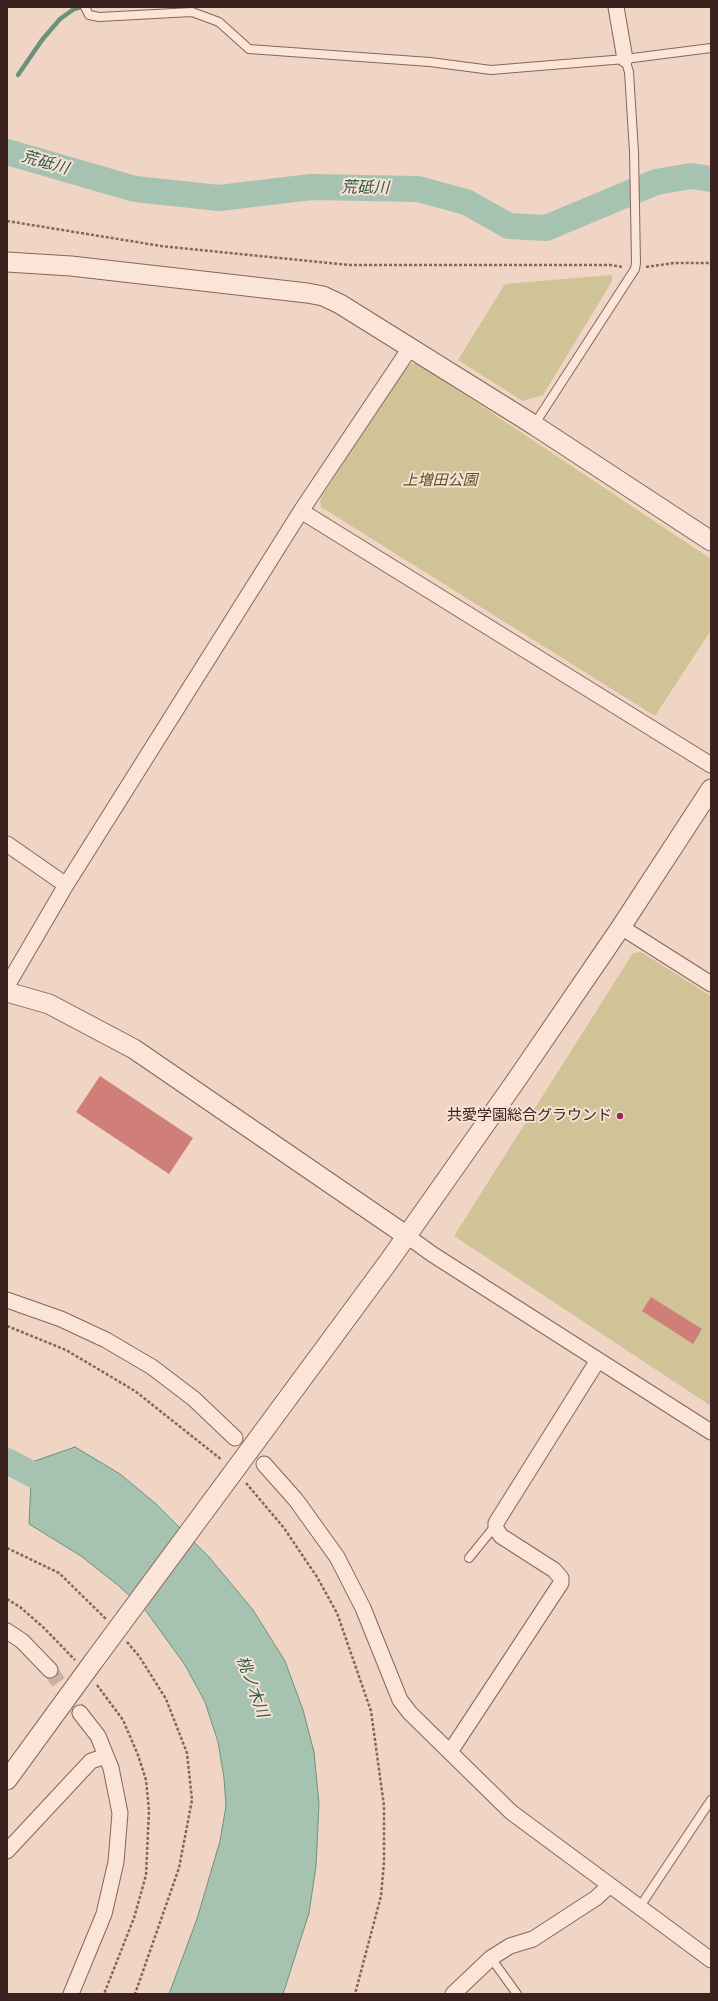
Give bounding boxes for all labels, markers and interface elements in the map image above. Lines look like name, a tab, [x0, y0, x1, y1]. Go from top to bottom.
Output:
water label: 荒砥川	[19, 147, 71, 179]
water label: 荒砥川	[341, 178, 389, 198]
park label: 上増田公園	[403, 472, 477, 490]
place label: 共愛学園総合グラウンド	[447, 1107, 612, 1125]
marker: 共愛学園総合グラウンド	[615, 1111, 625, 1121]
water label: 桃ノ木川	[232, 1654, 272, 1720]

